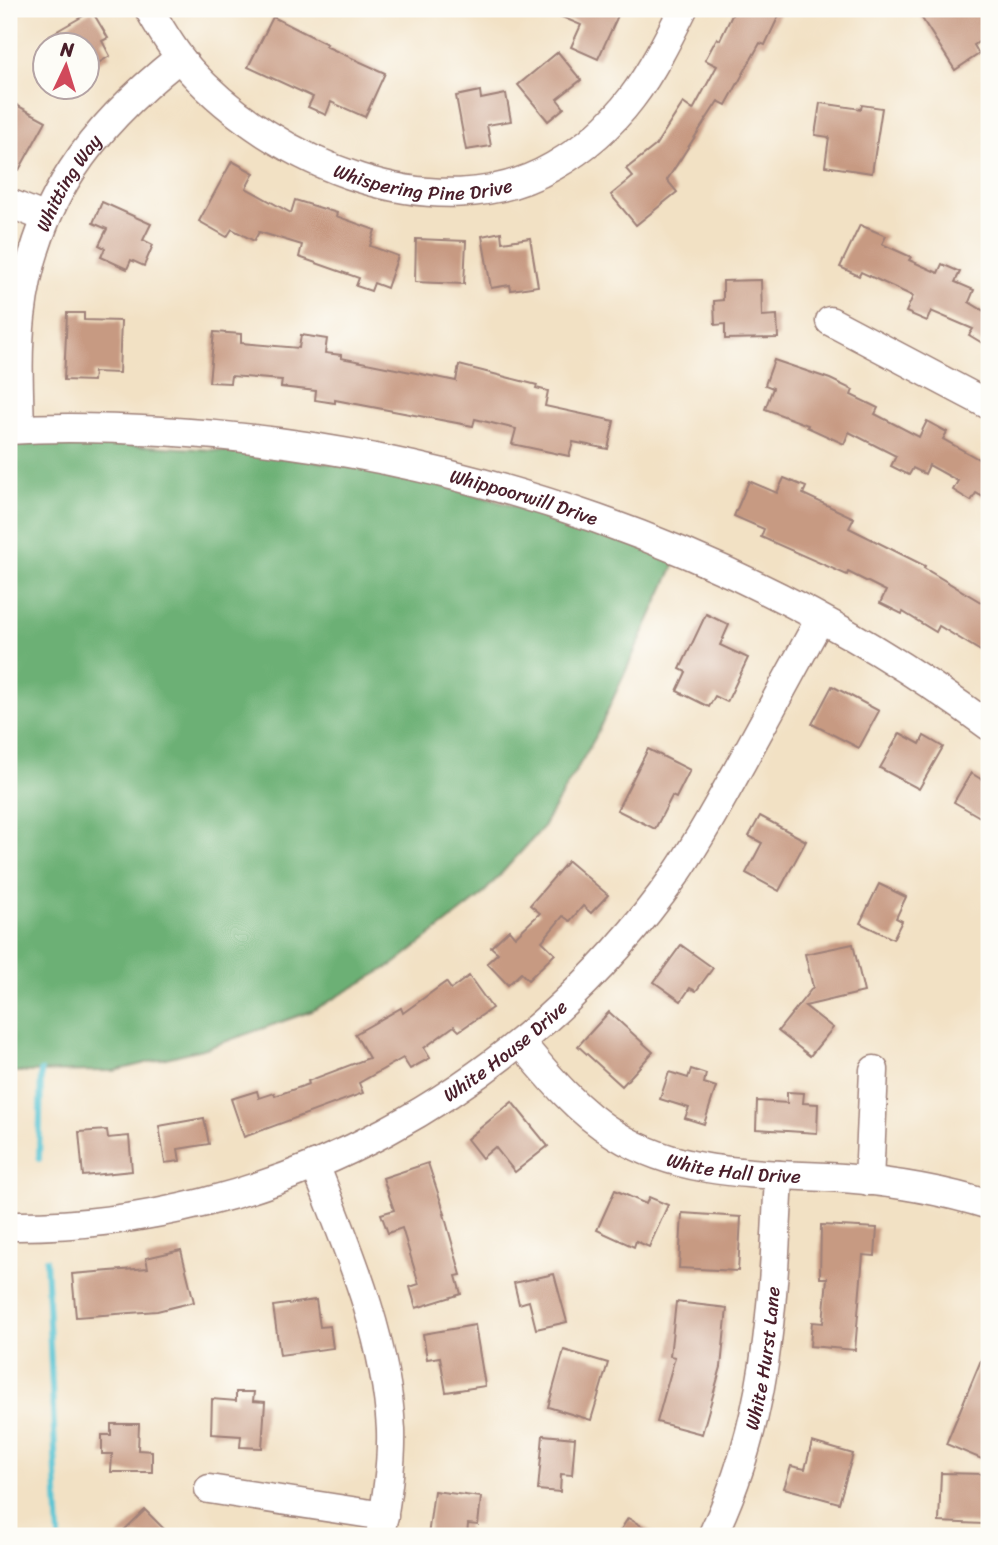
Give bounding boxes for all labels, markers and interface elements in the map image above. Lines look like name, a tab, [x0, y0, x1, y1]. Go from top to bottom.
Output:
north arrow	[32, 32, 102, 102]
text: N	[58, 33, 76, 67]
street label: Whitting Way	[26, 126, 110, 237]
street label: Whispering Pine Drive	[329, 154, 517, 210]
street label: Whippoorwill Drive	[446, 459, 603, 535]
street label: White House Drive	[436, 991, 576, 1111]
street label: White Hall Drive	[663, 1143, 802, 1193]
street label: White Hurst Lane	[735, 1285, 790, 1433]

